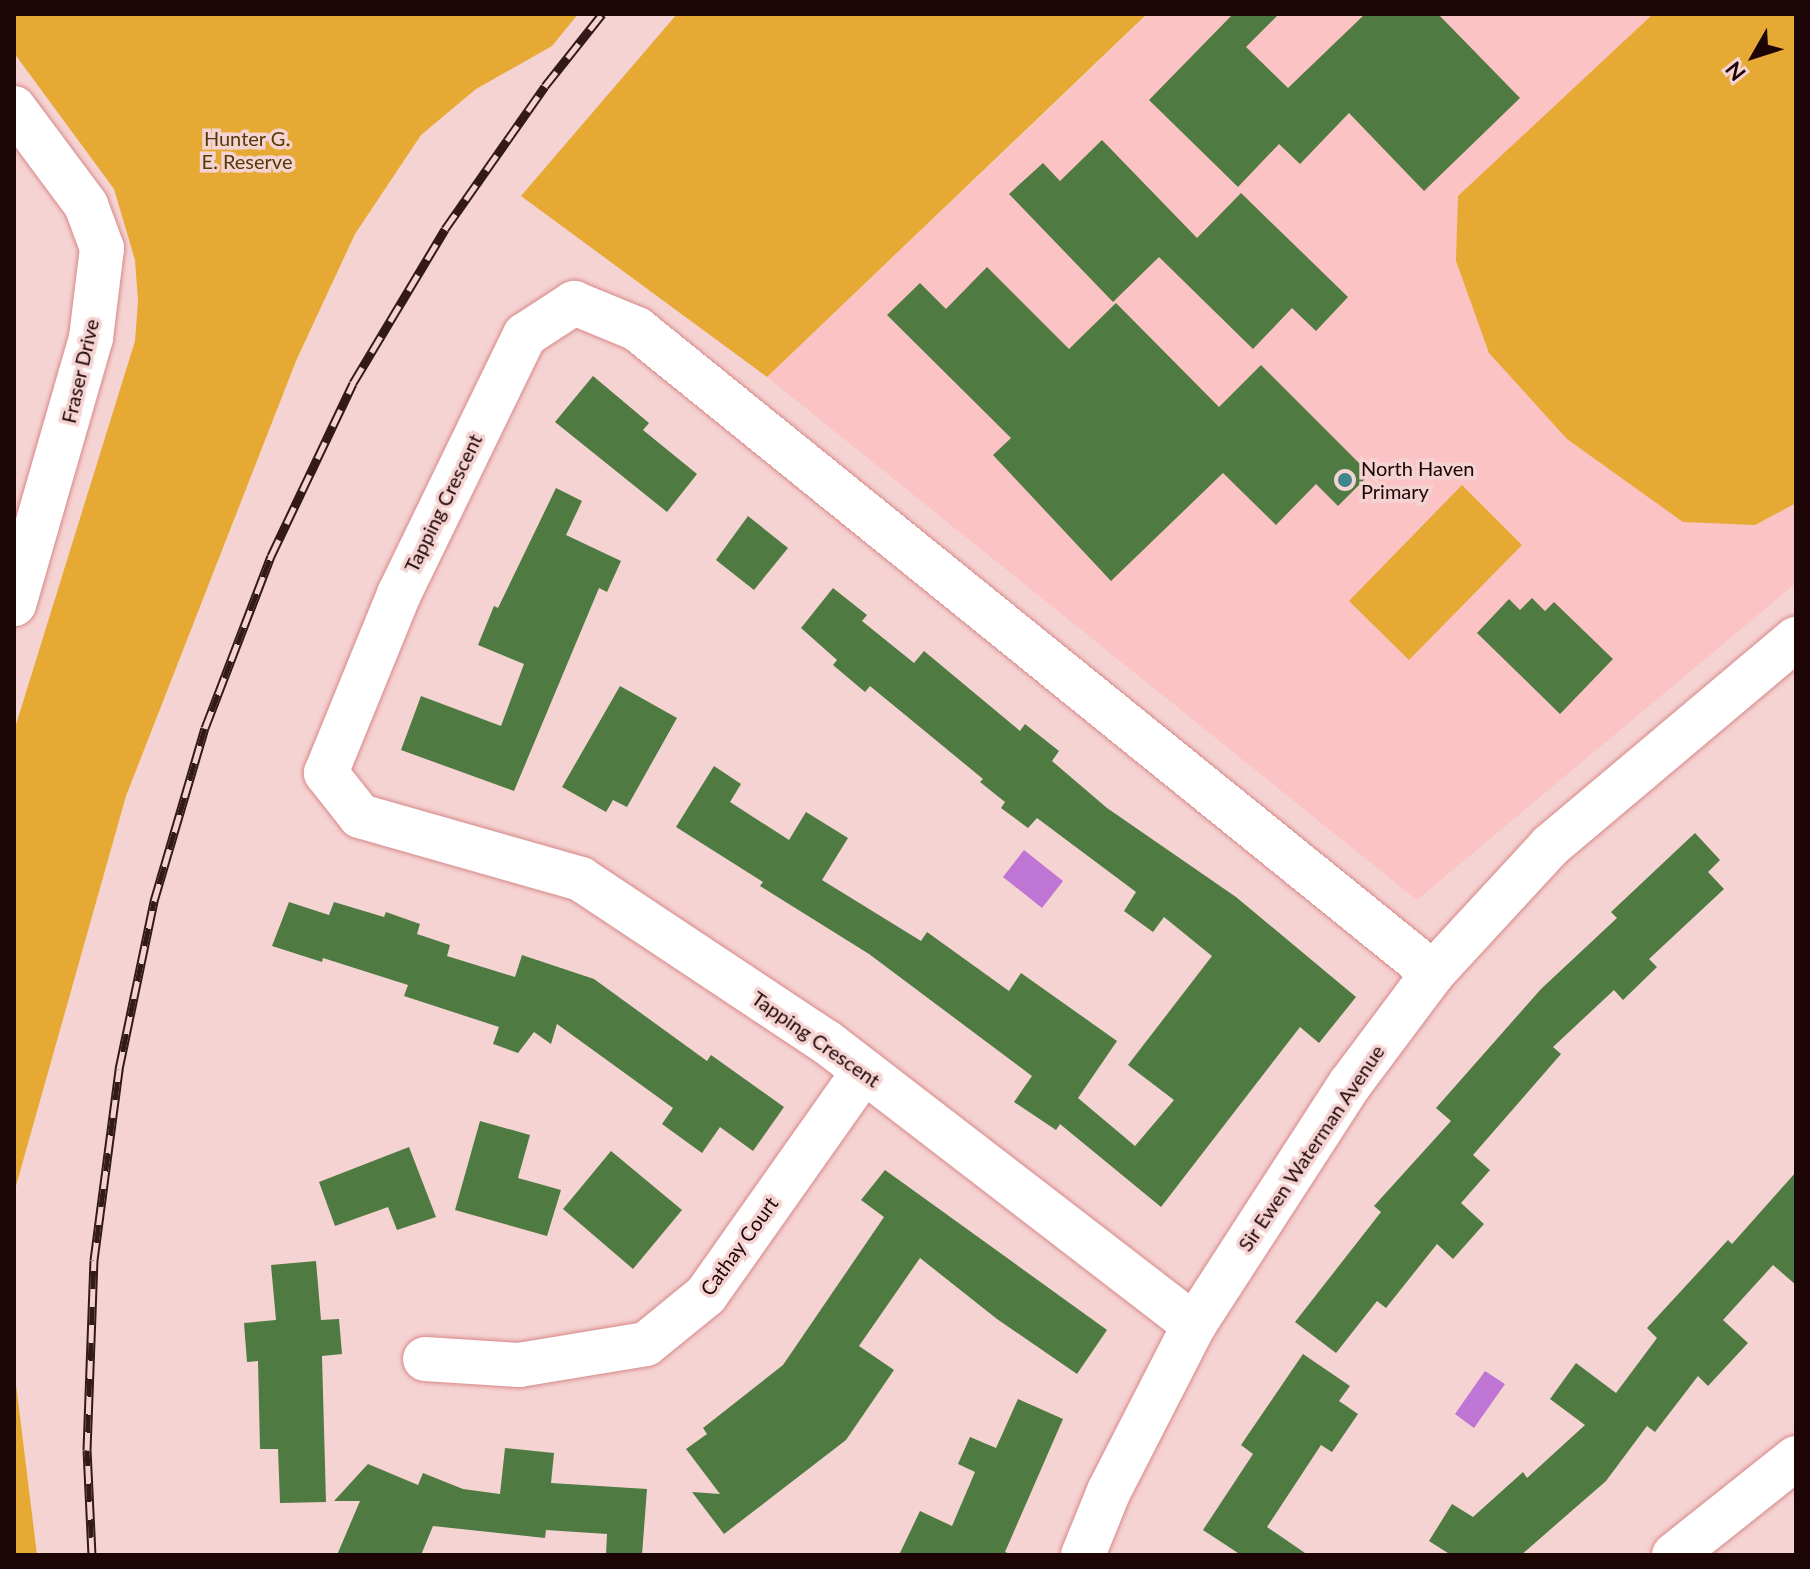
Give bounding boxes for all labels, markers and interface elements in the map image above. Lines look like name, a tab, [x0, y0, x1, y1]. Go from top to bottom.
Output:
north arrow	[1714, 16, 1794, 96]
text: N	[1719, 56, 1751, 87]
park label: Hunter G. E. Reserve	[202, 127, 292, 174]
street label: Fraser Drive	[56, 316, 104, 426]
street label: Tapping Crescent	[399, 430, 487, 576]
place label: North Haven Primary	[1361, 456, 1474, 503]
marker: North Haven Primary	[1336, 471, 1354, 489]
street label: Tapping Crescent	[747, 986, 885, 1092]
street label: Sir Ewen Waterman Avenue	[1233, 1040, 1389, 1256]
street label: Cathay Court	[695, 1192, 783, 1300]

